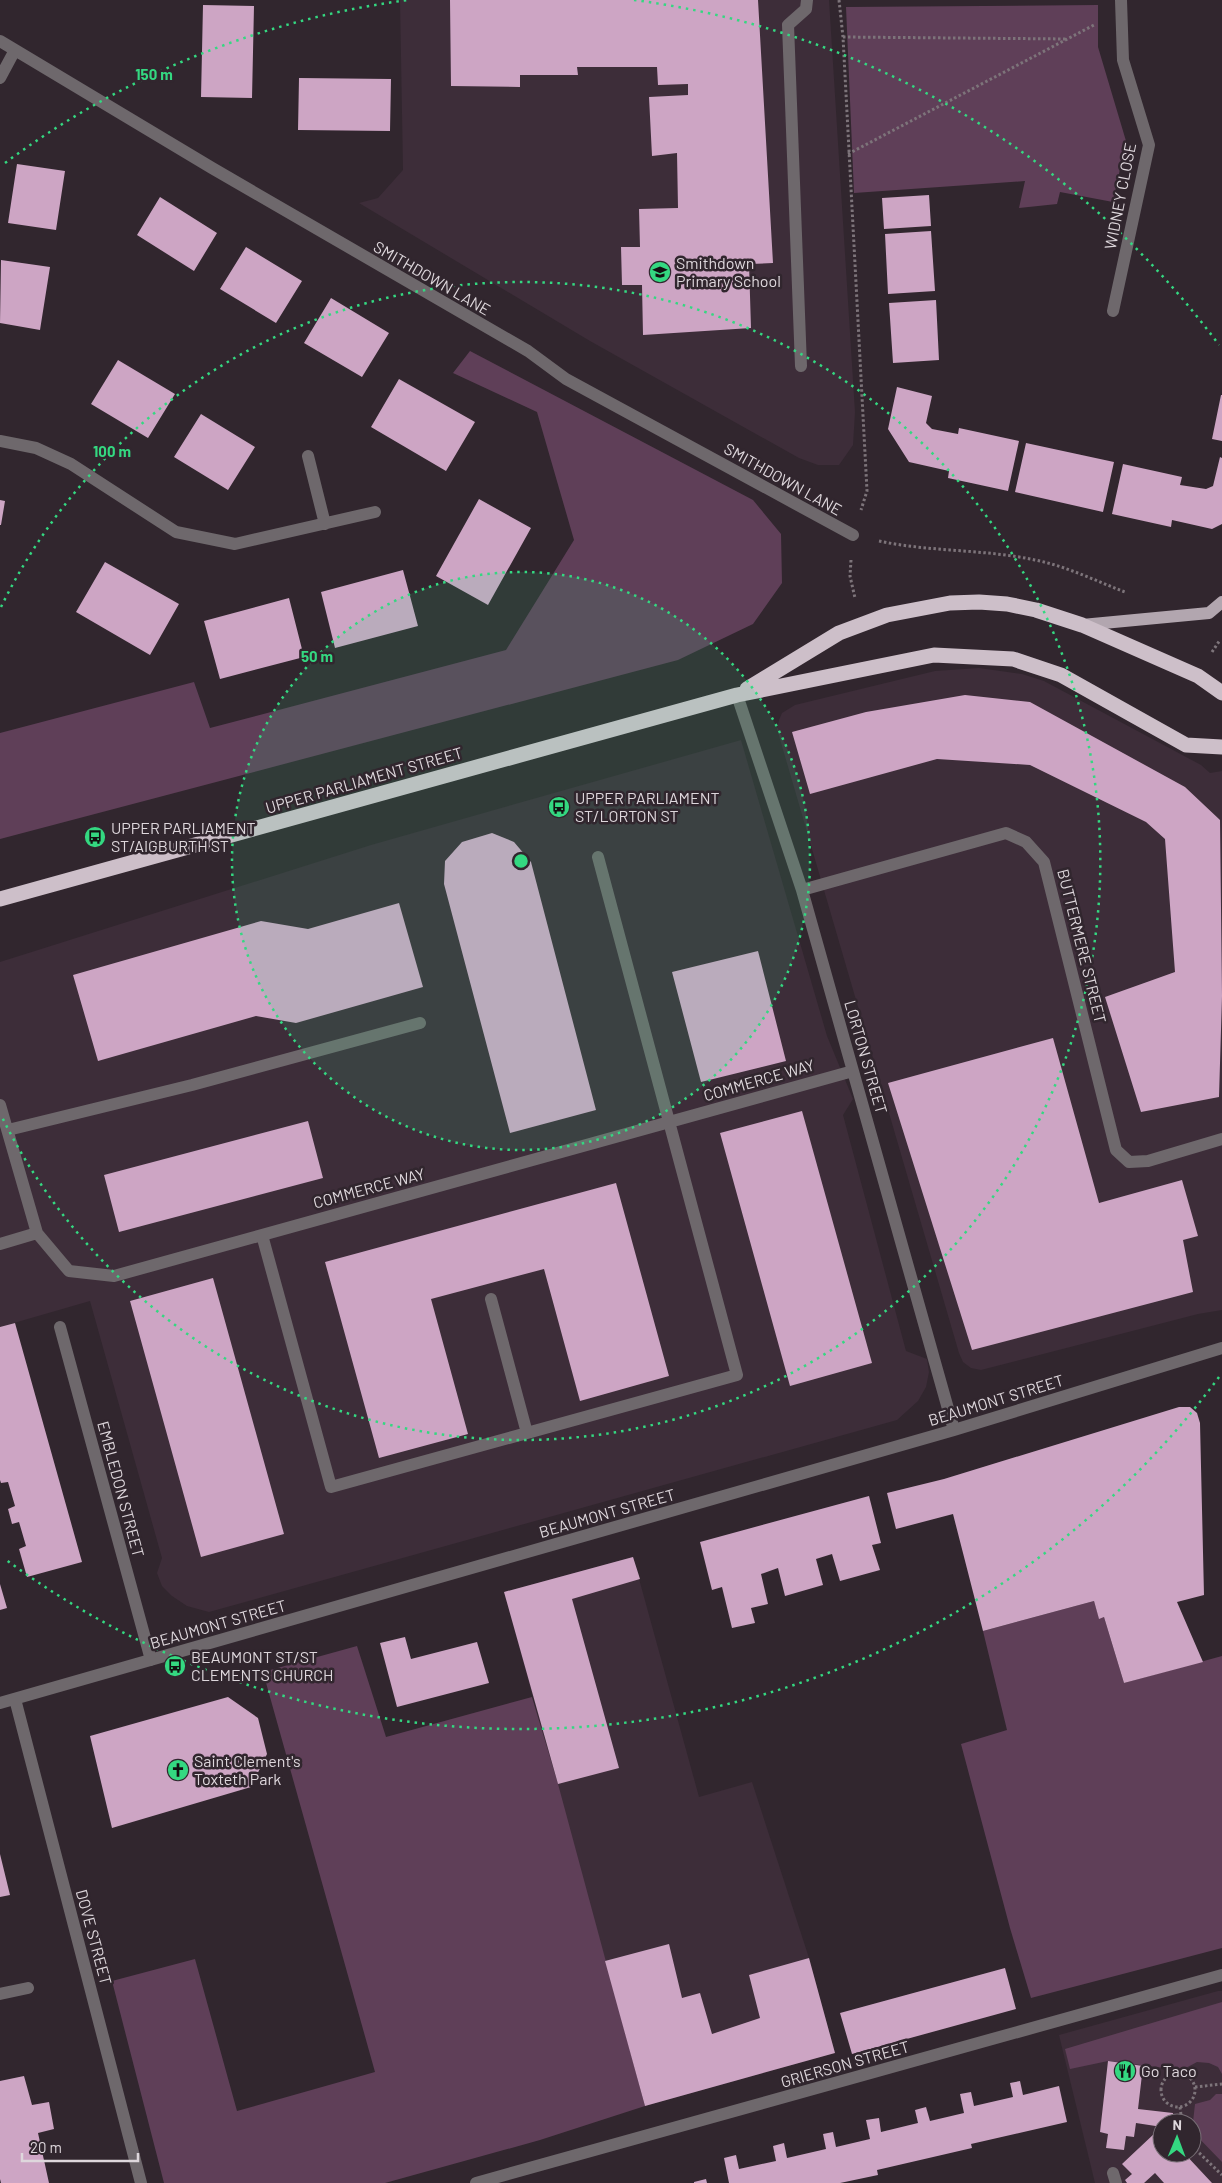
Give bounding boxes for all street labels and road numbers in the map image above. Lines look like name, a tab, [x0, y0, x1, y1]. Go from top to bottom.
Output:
street label: WIDNEY CLOSE	[1100, 141, 1139, 251]
street label: SMITHDOWN LANE	[370, 236, 494, 319]
street label: SMITHDOWN LANE	[721, 438, 845, 519]
street label: UPPER PARLIAMENT STREET	[263, 742, 465, 817]
street label: BUTTERMERE STREET	[1054, 867, 1111, 1025]
street label: LORTON STREET	[841, 998, 892, 1116]
street label: COMMERCE WAY	[701, 1055, 817, 1104]
street label: COMMERCE WAY	[311, 1163, 427, 1212]
street label: BEAUMONT STREET	[926, 1370, 1066, 1429]
street label: EMBLEDON STREET	[94, 1419, 149, 1559]
street label: BEAUMONT STREET	[537, 1484, 677, 1541]
street label: BEAUMONT STREET	[148, 1595, 288, 1652]
street label: DOVE STREET	[73, 1887, 116, 1987]
street label: GRIERSON STREET	[778, 2036, 911, 2091]

